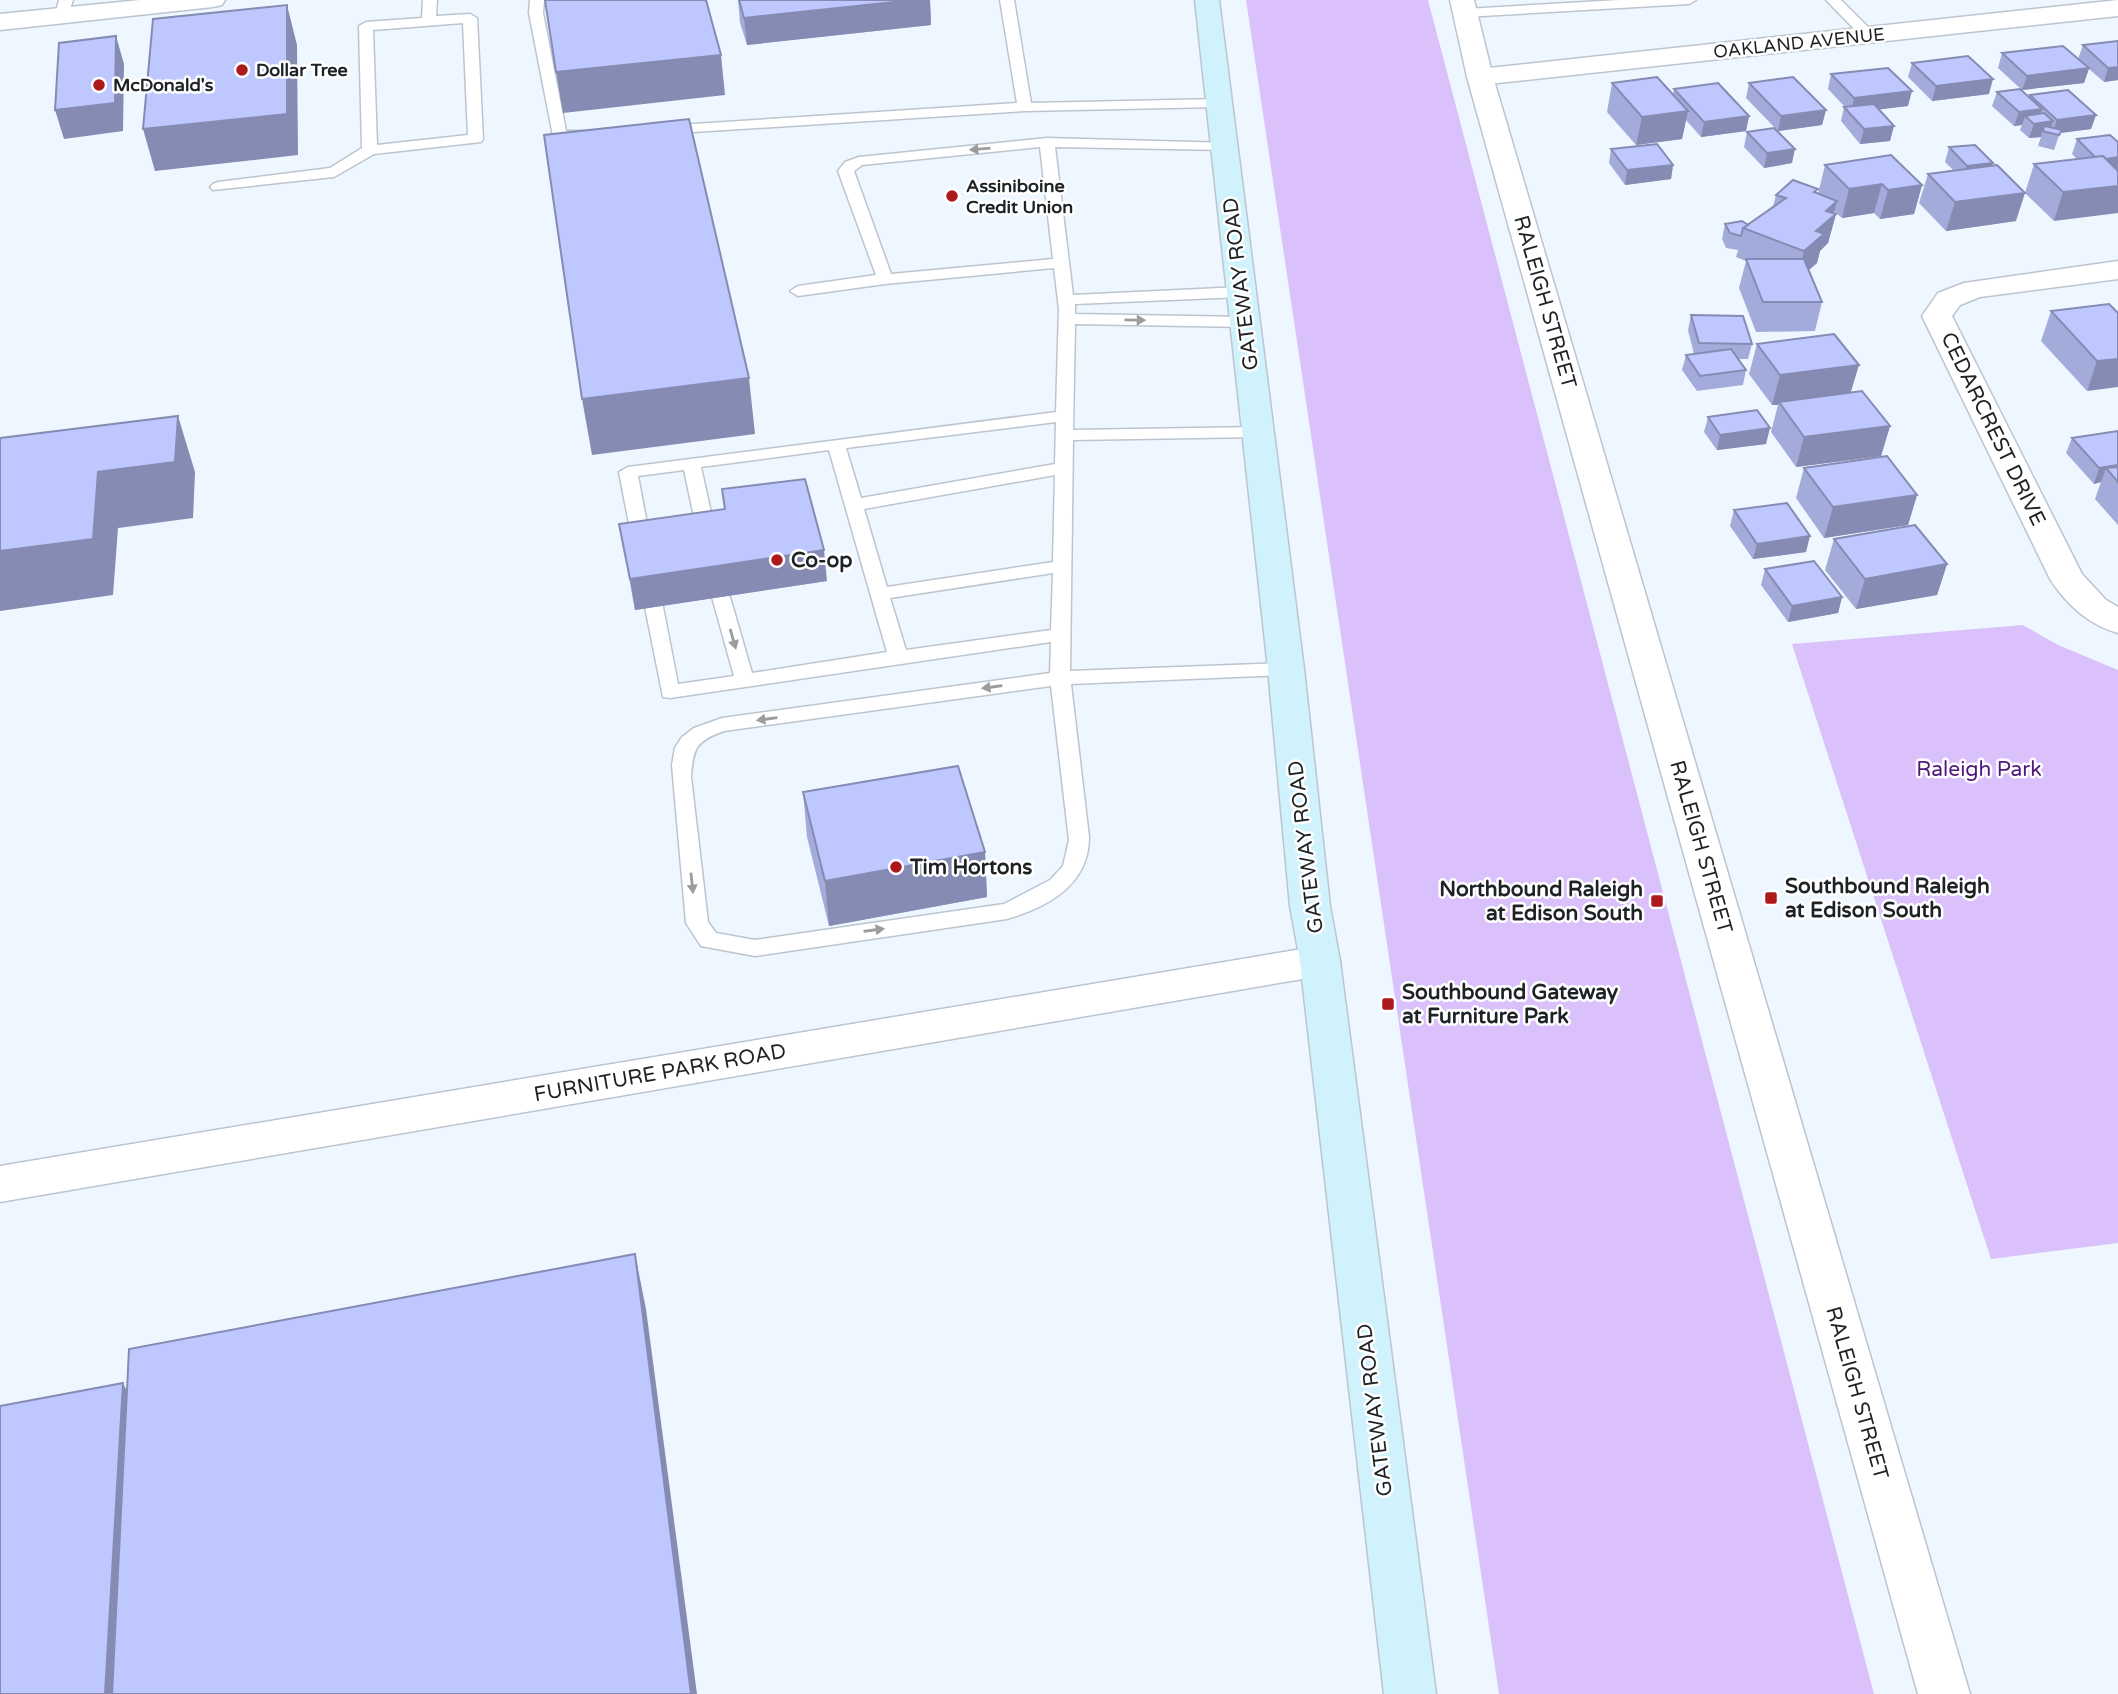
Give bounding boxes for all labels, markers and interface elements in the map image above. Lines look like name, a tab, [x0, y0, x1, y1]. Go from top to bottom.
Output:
street label: OAKLAND AVENUE	[1712, 23, 1886, 63]
place label: Dollar Tree	[256, 59, 348, 81]
marker: Dollar Tree	[234, 62, 250, 78]
place label: McDonald's	[113, 74, 214, 96]
marker: McDonald's	[91, 77, 107, 93]
one-way arrow	[968, 144, 990, 155]
place label: Assiniboine Credit Union	[966, 175, 1073, 218]
marker: Assiniboine Credit Union	[944, 188, 960, 204]
street label: GATEWAY ROAD	[1218, 196, 1264, 372]
street label: RALEIGH STREET	[1508, 213, 1582, 392]
one-way arrow	[1124, 314, 1146, 326]
street label: CEDARCREST DRIVE	[1935, 328, 2051, 530]
place label: Co-op	[791, 548, 853, 573]
marker: Co-op	[769, 552, 785, 568]
one-way arrow	[728, 628, 739, 650]
one-way arrow	[981, 682, 1003, 693]
one-way arrow	[755, 713, 777, 724]
park label: Raleigh Park	[1916, 757, 2042, 782]
street label: RALEIGH STREET	[1664, 758, 1738, 937]
street label: GATEWAY ROAD	[1283, 759, 1329, 935]
place label: Tim Hortons	[909, 855, 1032, 880]
marker: Tim Hortons	[888, 859, 904, 875]
one-way arrow	[687, 872, 698, 894]
place label: Southbound Raleigh at Edison South	[1785, 874, 1990, 923]
place label: Northbound Raleigh at Edison South	[1439, 877, 1643, 926]
marker: Southbound Raleigh at Edison South	[1763, 890, 1779, 906]
marker: Northbound Raleigh at Edison South	[1649, 893, 1665, 909]
one-way arrow	[863, 924, 885, 935]
place label: Southbound Gateway at Furniture Park	[1402, 980, 1619, 1029]
marker: Southbound Gateway at Furniture Park	[1380, 996, 1396, 1012]
street label: FURNITURE PARK ROAD	[532, 1039, 788, 1107]
street label: RALEIGH STREET	[1820, 1304, 1894, 1483]
street label: GATEWAY ROAD	[1352, 1322, 1398, 1498]

